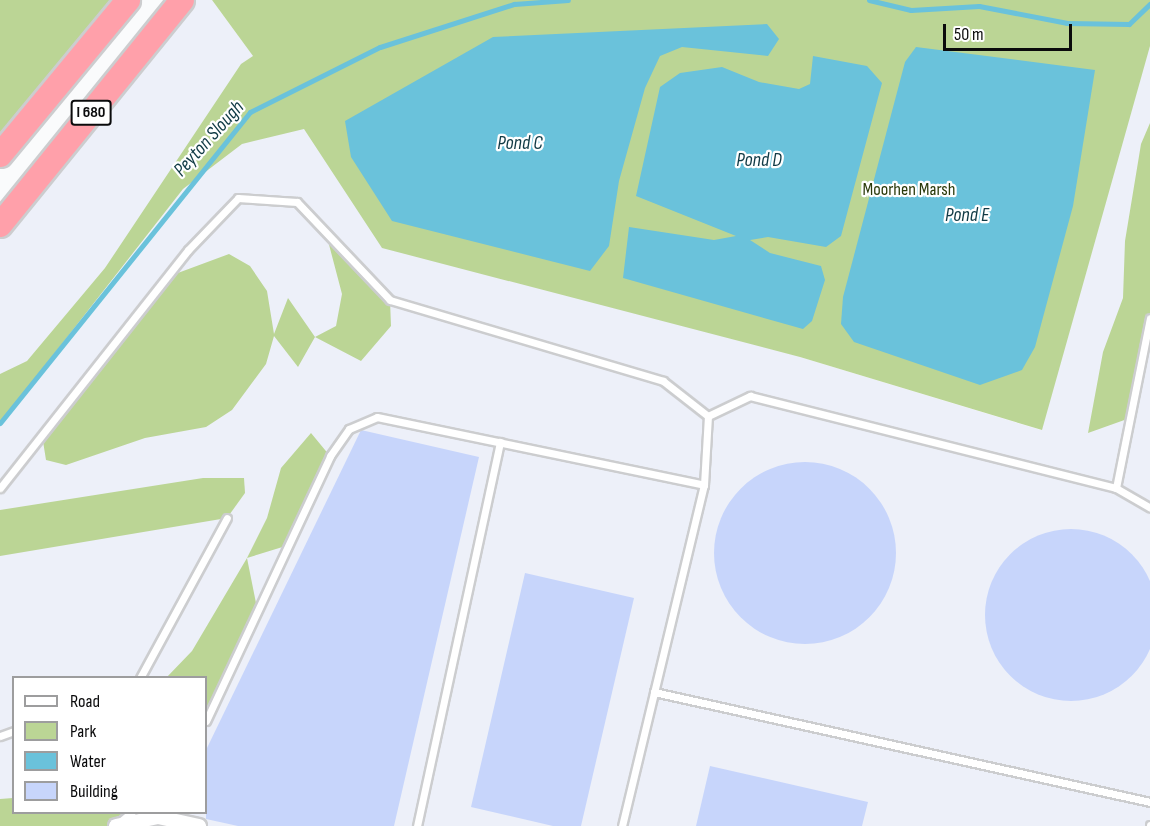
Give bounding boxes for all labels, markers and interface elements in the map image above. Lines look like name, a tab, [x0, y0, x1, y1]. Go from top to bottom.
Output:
scale bar	[946, 12, 1075, 50]
text: 50 m	[954, 24, 984, 45]
water label: Peyton Slough	[169, 96, 249, 182]
road number: I 680	[70, 100, 112, 126]
water label: Pond C	[497, 131, 543, 155]
water label: Pond D	[736, 148, 782, 172]
park label: Moorhen Marsh	[863, 179, 955, 201]
water label: Pond E	[945, 203, 989, 227]
legend	[12, 676, 207, 814]
text: Road	[70, 691, 100, 712]
text: Park	[70, 721, 96, 742]
text: Water	[70, 751, 106, 772]
text: Building	[70, 781, 118, 802]

